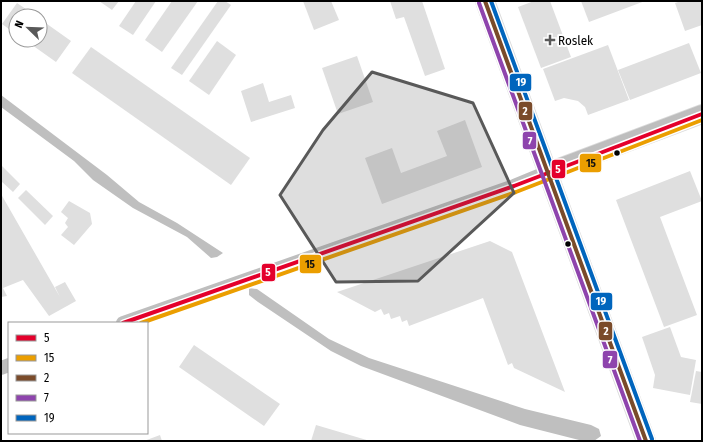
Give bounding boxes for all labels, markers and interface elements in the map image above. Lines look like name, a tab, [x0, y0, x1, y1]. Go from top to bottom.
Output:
north arrow	[8, 8, 48, 48]
text: N	[12, 19, 27, 30]
place label: Roslek	[558, 33, 594, 48]
marker: Roslek	[545, 35, 555, 45]
line badge: 19	[509, 73, 532, 92]
text: 19	[516, 76, 526, 89]
line badge: 2	[518, 101, 533, 121]
text: 2	[521, 105, 528, 118]
line badge: 7	[522, 131, 537, 150]
text: 7	[528, 135, 533, 148]
unlabelled marker	[612, 148, 622, 158]
line badge: 15	[579, 153, 602, 173]
text: 15	[586, 157, 597, 170]
line badge: 5	[551, 159, 566, 179]
text: 5	[555, 163, 561, 176]
unlabelled marker	[563, 239, 573, 249]
line badge: 15	[299, 254, 322, 274]
text: 15	[305, 258, 316, 271]
line badge: 5	[261, 263, 276, 282]
text: 5	[265, 266, 271, 279]
line badge: 19	[590, 292, 613, 311]
text: 19	[596, 295, 606, 308]
line badge: 2	[598, 321, 613, 341]
legend	[8, 322, 148, 434]
text: 2	[602, 325, 609, 338]
text: 5	[44, 331, 50, 345]
line badge: 7	[602, 350, 618, 369]
text: 15	[44, 351, 55, 365]
text: 7	[608, 354, 613, 367]
text: 2	[44, 371, 49, 385]
text: 7	[44, 391, 49, 405]
text: 19	[44, 411, 55, 425]

